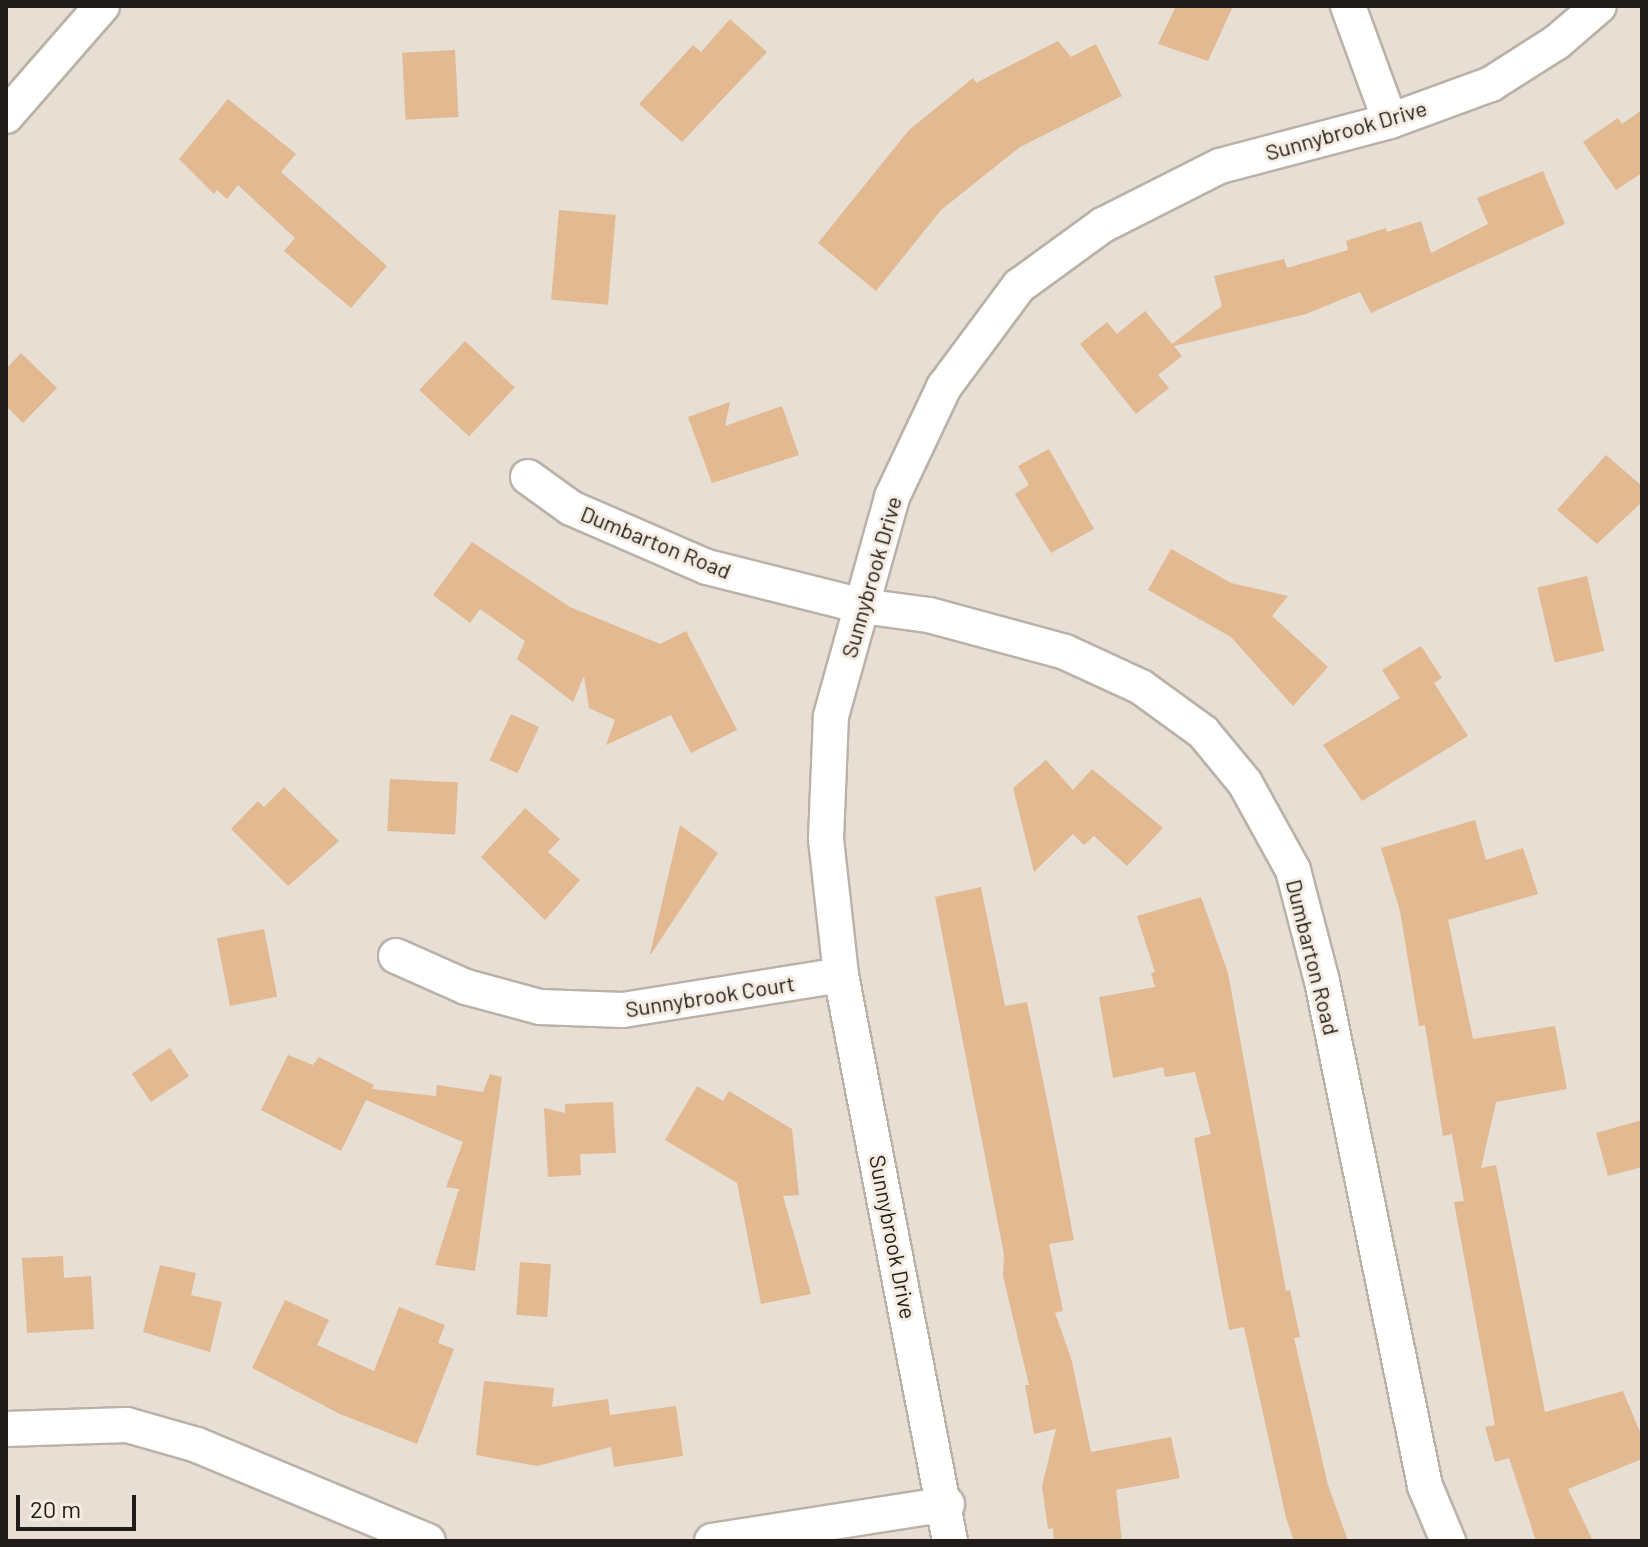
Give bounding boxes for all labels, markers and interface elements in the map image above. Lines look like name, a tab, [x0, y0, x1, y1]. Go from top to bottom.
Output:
street label: Sunnybrook Drive	[1262, 94, 1430, 166]
street label: Sunnybrook Drive	[835, 493, 907, 661]
street label: Dumbarton Road	[577, 500, 735, 584]
street label: Dumbarton Road	[1281, 876, 1345, 1038]
street label: Sunnybrook Court	[623, 970, 797, 1022]
street label: Sunnybrook Drive	[864, 1153, 922, 1321]
scale bar	[20, 1479, 140, 1529]
text: 20 m	[30, 1494, 81, 1523]

